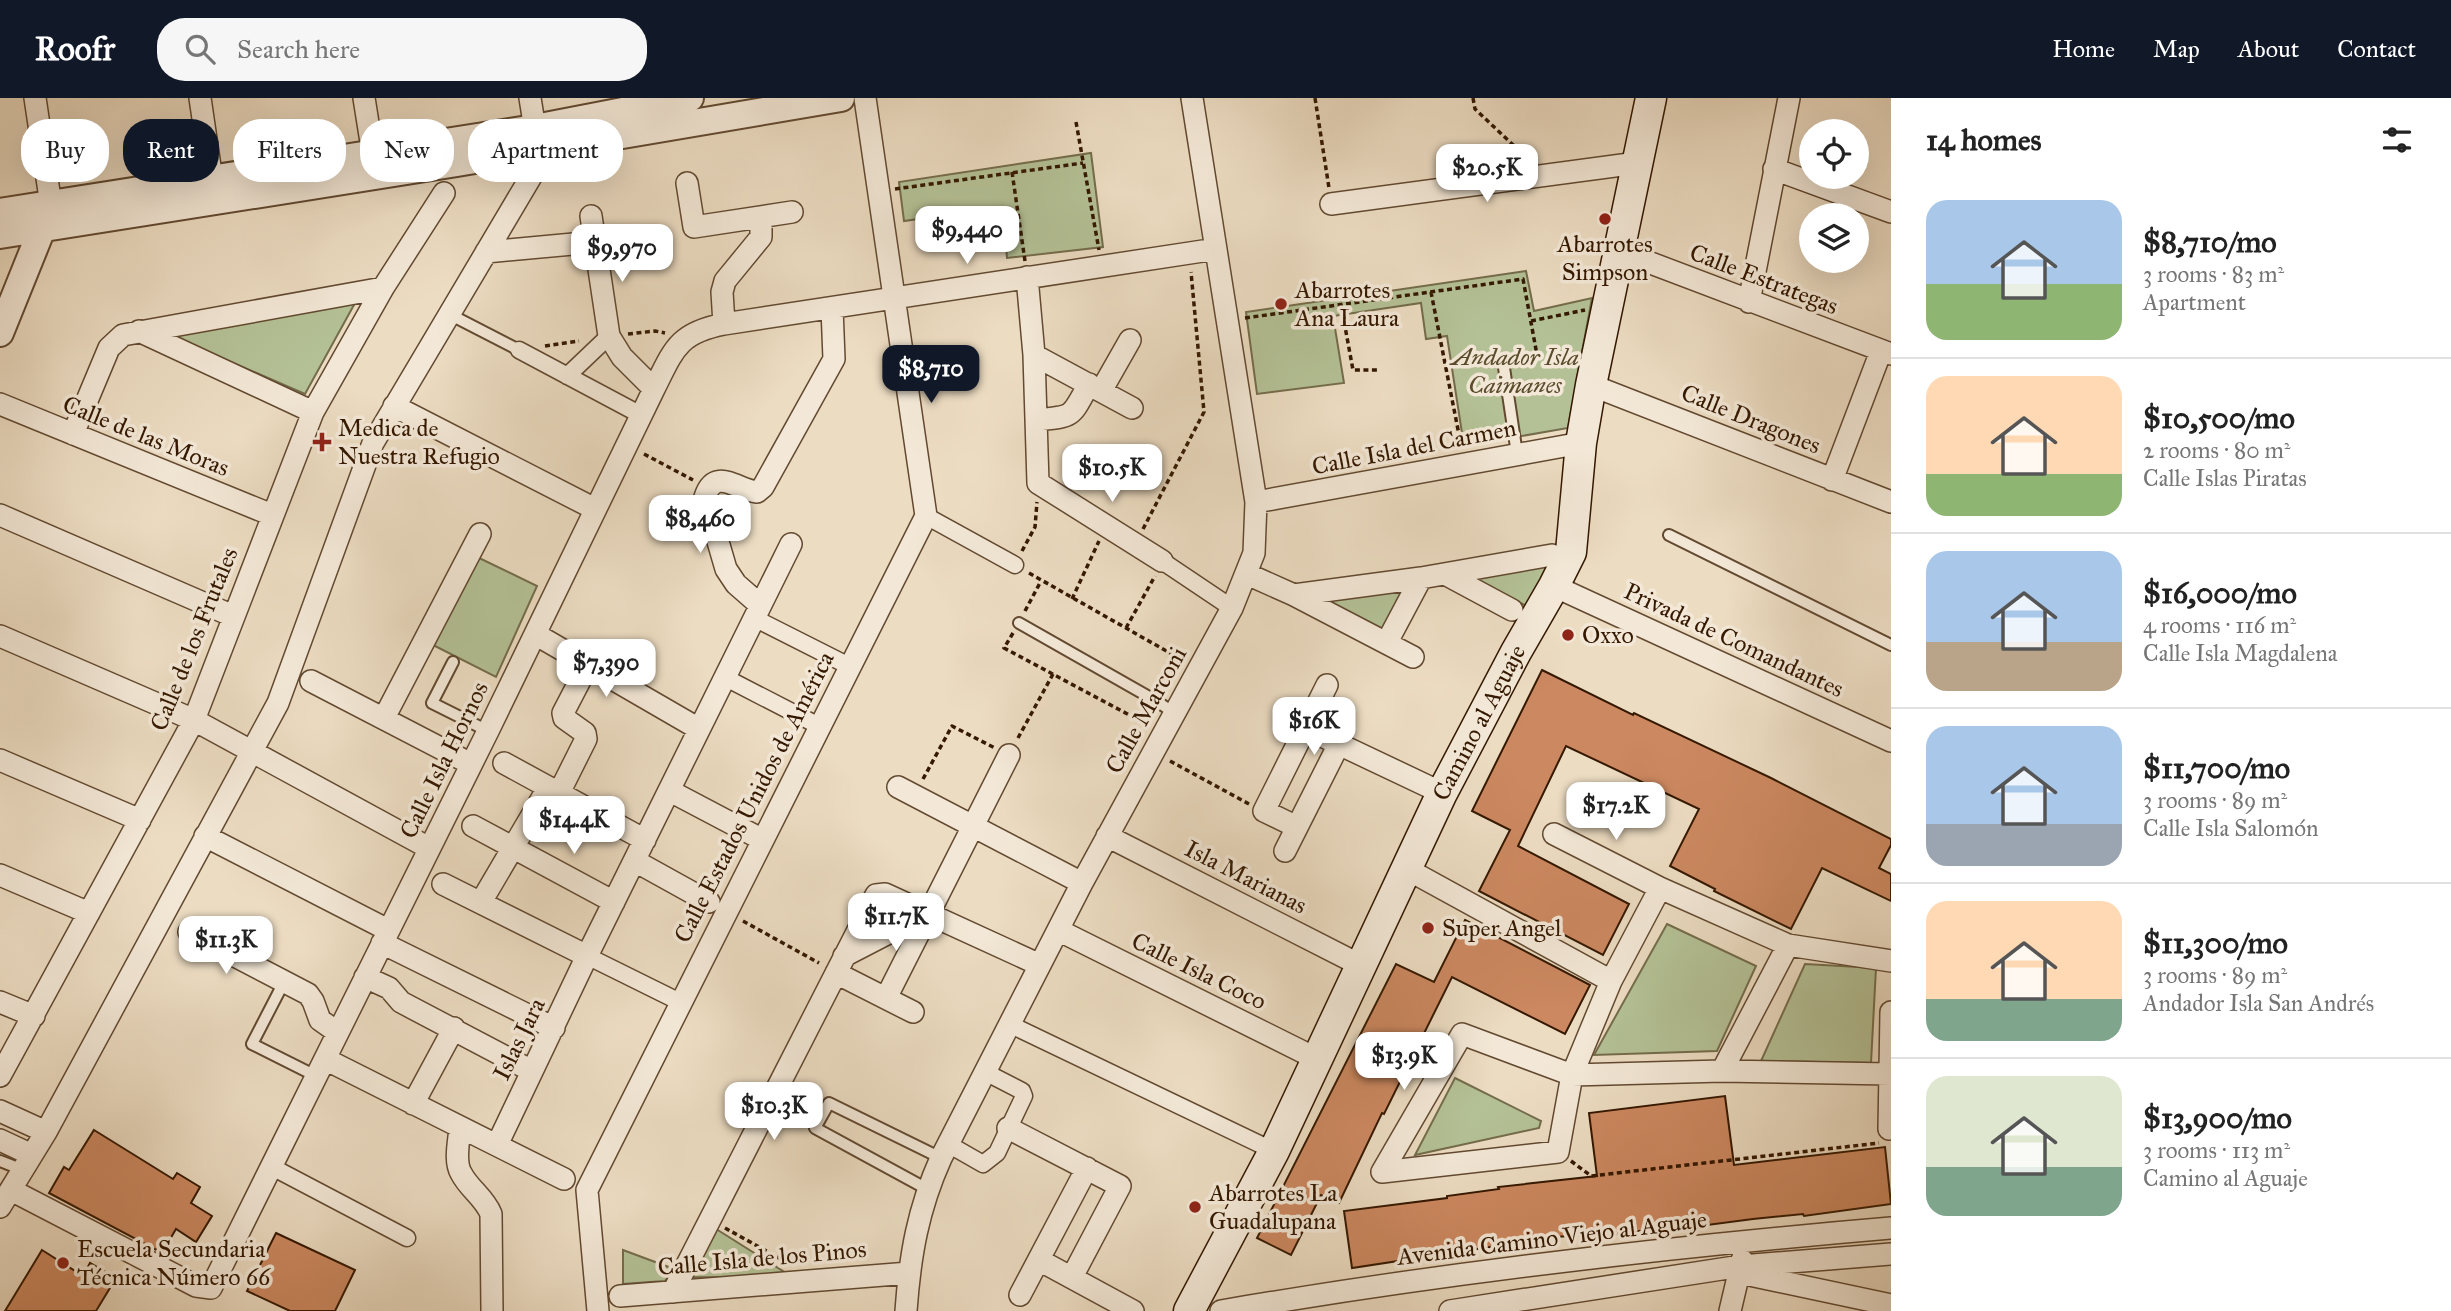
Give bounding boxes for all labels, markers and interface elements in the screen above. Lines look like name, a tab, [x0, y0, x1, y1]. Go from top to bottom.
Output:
search box	[157, 18, 647, 81]
text: Roofr	[35, 29, 115, 69]
icon: search	[181, 30, 219, 68]
text: Search here	[237, 33, 360, 65]
text: Home	[2052, 34, 2115, 64]
text: Map	[2153, 34, 2200, 64]
text: About	[2238, 34, 2299, 64]
text: Contact	[2337, 34, 2416, 64]
chip: Buy	[21, 119, 109, 182]
chip: Rent	[123, 119, 219, 182]
chip: Filters	[233, 119, 346, 182]
chip: New	[360, 119, 454, 182]
chip: Apartment	[468, 119, 623, 182]
map controls	[1799, 119, 1869, 273]
button: locate	[1799, 119, 1869, 189]
icon: filters	[2378, 121, 2416, 159]
text: 14 homes	[1926, 122, 2041, 158]
pin: $20.5K	[1430, 144, 1544, 204]
text: $20.5K	[1452, 153, 1522, 181]
button: layers	[1799, 203, 1869, 273]
pin: $9,440	[910, 206, 1024, 266]
marker: Abarrotes Simpson	[1597, 211, 1613, 227]
text: $9,440	[931, 215, 1003, 243]
text: $8,710/mo	[2143, 224, 2277, 260]
pin: $9,970	[565, 225, 679, 284]
icon: home	[1982, 228, 2066, 312]
place label: Abarrotes Simpson	[1556, 229, 1653, 287]
text: $9,970	[587, 233, 657, 261]
street label: Calle Estrategas	[1685, 237, 1843, 321]
text: 3 rooms · 83 m²	[2143, 260, 2284, 288]
place label: Abarrotes Ana Laura	[1294, 275, 1400, 333]
text: Apartment	[2143, 288, 2246, 316]
marker: Abarrotes Ana Laura	[1273, 296, 1289, 312]
park label: Andador Isla Caimanes	[1448, 342, 1579, 400]
pin: $8,710	[874, 345, 988, 405]
text: $8,710	[898, 354, 964, 382]
street label: Calle Dragones	[1677, 377, 1825, 461]
street label: Calle de las Moras	[58, 389, 234, 483]
text: $10,500/mo	[2143, 400, 2295, 436]
icon: home	[1982, 404, 2066, 488]
street label: Calle Isla del Carmen	[1309, 412, 1519, 482]
place label: Medica de Nuestra Refugio	[338, 413, 500, 471]
marker: Medica de Nuestra Refugio	[312, 432, 332, 452]
text: 2 rooms · 80 m²	[2143, 436, 2290, 464]
pin: $10.5K	[1055, 444, 1169, 504]
text: $10.5K	[1078, 453, 1146, 481]
text: Calle Islas Piratas	[2143, 464, 2307, 492]
pin: $8,460	[643, 496, 757, 555]
text: $8,460	[665, 504, 735, 532]
street label: Calle de los Frutales	[144, 543, 244, 735]
text: $16,000/mo	[2143, 575, 2297, 611]
street label: Privada de Comandantes	[1619, 576, 1849, 704]
icon: home	[1982, 579, 2066, 663]
text: 4 rooms · 116 m²	[2143, 611, 2296, 639]
place label: Oxxo	[1582, 620, 1634, 650]
marker: Oxxo	[1560, 627, 1576, 643]
street label: Camino al Aguaje	[1426, 639, 1532, 806]
text: Calle Isla Magdalena	[2143, 639, 2338, 667]
pin: $7,390	[549, 640, 663, 699]
street label: Calle Marconi	[1099, 641, 1193, 779]
street label: Calle Estados Unidos de América	[667, 646, 841, 948]
text: $7,390	[573, 648, 639, 676]
street label: Calle Isla Hornos	[393, 677, 495, 843]
pin: $16K	[1273, 698, 1355, 757]
text: $16K	[1289, 706, 1339, 734]
text: $11,700/mo	[2143, 750, 2290, 786]
icon: home	[1982, 754, 2066, 838]
pin: $17.2K	[1559, 782, 1673, 842]
text: 3 rooms · 89 m²	[2143, 786, 2287, 814]
text: $17.2K	[1582, 791, 1650, 819]
pin: $14.4K	[517, 796, 631, 856]
text: $14.4K	[539, 805, 609, 833]
text: Calle Isla Salomón	[2143, 814, 2318, 842]
street label: Isla Marianas	[1180, 833, 1312, 921]
pin: $11.7K	[839, 894, 953, 953]
text: $11.7K	[864, 902, 928, 930]
place label: Super Angel	[1442, 913, 1562, 943]
pin: $11.3K	[169, 916, 283, 976]
marker: Super Angel	[1420, 920, 1436, 936]
text: $11.3K	[195, 925, 257, 953]
street label: Calle Isla Coco	[1127, 925, 1271, 1017]
text: $11,300/mo	[2143, 925, 2288, 961]
icon: home	[1982, 929, 2066, 1013]
text: 3 rooms · 89 m²	[2143, 961, 2287, 989]
text: Andador Isla San Andrés	[2143, 989, 2374, 1017]
street label: Islas Jara	[486, 992, 552, 1085]
pin: $13.9K	[1347, 1032, 1461, 1092]
text: $13.9K	[1371, 1041, 1437, 1069]
pin: $10.3K	[717, 1082, 831, 1142]
text: $10.3K	[741, 1091, 807, 1119]
text: $13,900/mo	[2143, 1100, 2292, 1136]
icon: home	[1982, 1104, 2066, 1188]
text: 3 rooms · 113 m²	[2143, 1136, 2290, 1164]
text: Camino al Aguaje	[2143, 1164, 2308, 1192]
place label: Abarrotes La Guadalupana	[1208, 1178, 1338, 1236]
marker: Abarrotes La Guadalupana	[1187, 1199, 1203, 1215]
street label: Avenida Camino Viejo al Aguaje	[1395, 1204, 1708, 1272]
place label: Escuela Secundaria Técnica Número 66	[77, 1234, 271, 1292]
street label: Calle Isla de los Pinos	[656, 1234, 868, 1282]
marker: Escuela Secundaria Técnica Número 66	[55, 1255, 71, 1271]

